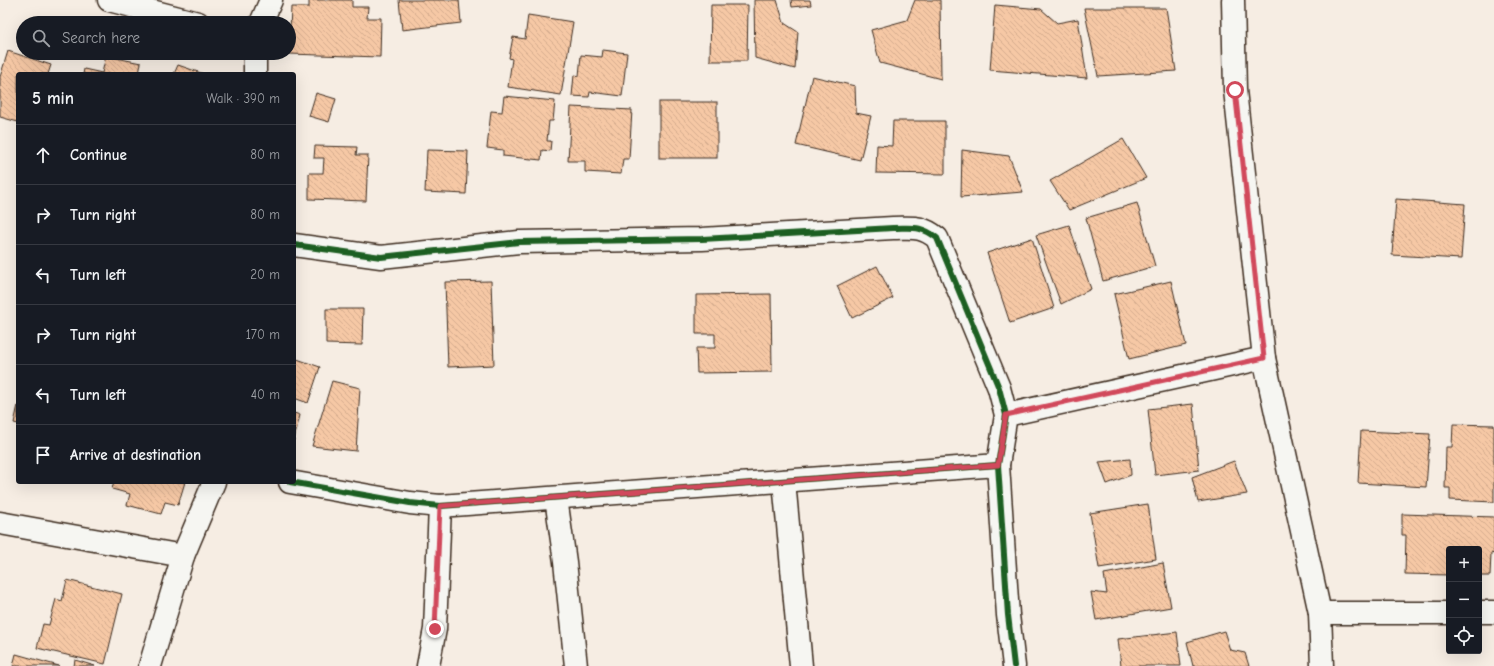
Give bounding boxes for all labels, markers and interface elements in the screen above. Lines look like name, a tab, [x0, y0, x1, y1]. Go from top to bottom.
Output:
search box	[16, 16, 296, 60]
icon: search	[30, 27, 52, 49]
text: Search here	[62, 29, 140, 47]
route start	[1226, 81, 1244, 99]
text: 5 min	[32, 89, 74, 108]
text: Walk · 390 m	[206, 91, 280, 106]
icon: ahead	[32, 144, 54, 166]
text: Continue	[70, 146, 127, 164]
text: 80 m	[250, 147, 280, 162]
icon: right	[32, 204, 54, 226]
text: Turn right	[70, 206, 136, 224]
text: 80 m	[250, 207, 280, 222]
icon: left	[32, 264, 54, 286]
text: Turn left	[70, 266, 126, 284]
text: 20 m	[250, 267, 280, 282]
icon: right	[32, 324, 54, 346]
text: Turn right	[70, 326, 136, 344]
text: 170 m	[246, 327, 280, 342]
icon: left	[32, 384, 54, 406]
text: Turn left	[70, 386, 126, 404]
text: 40 m	[251, 387, 280, 402]
icon: arrive	[32, 444, 54, 466]
text: Arrive at destination	[70, 446, 201, 464]
map controls	[1446, 546, 1482, 654]
button: +	[1446, 546, 1482, 582]
button: −	[1446, 582, 1482, 618]
button: locate	[1446, 618, 1482, 654]
route end	[426, 620, 444, 638]

